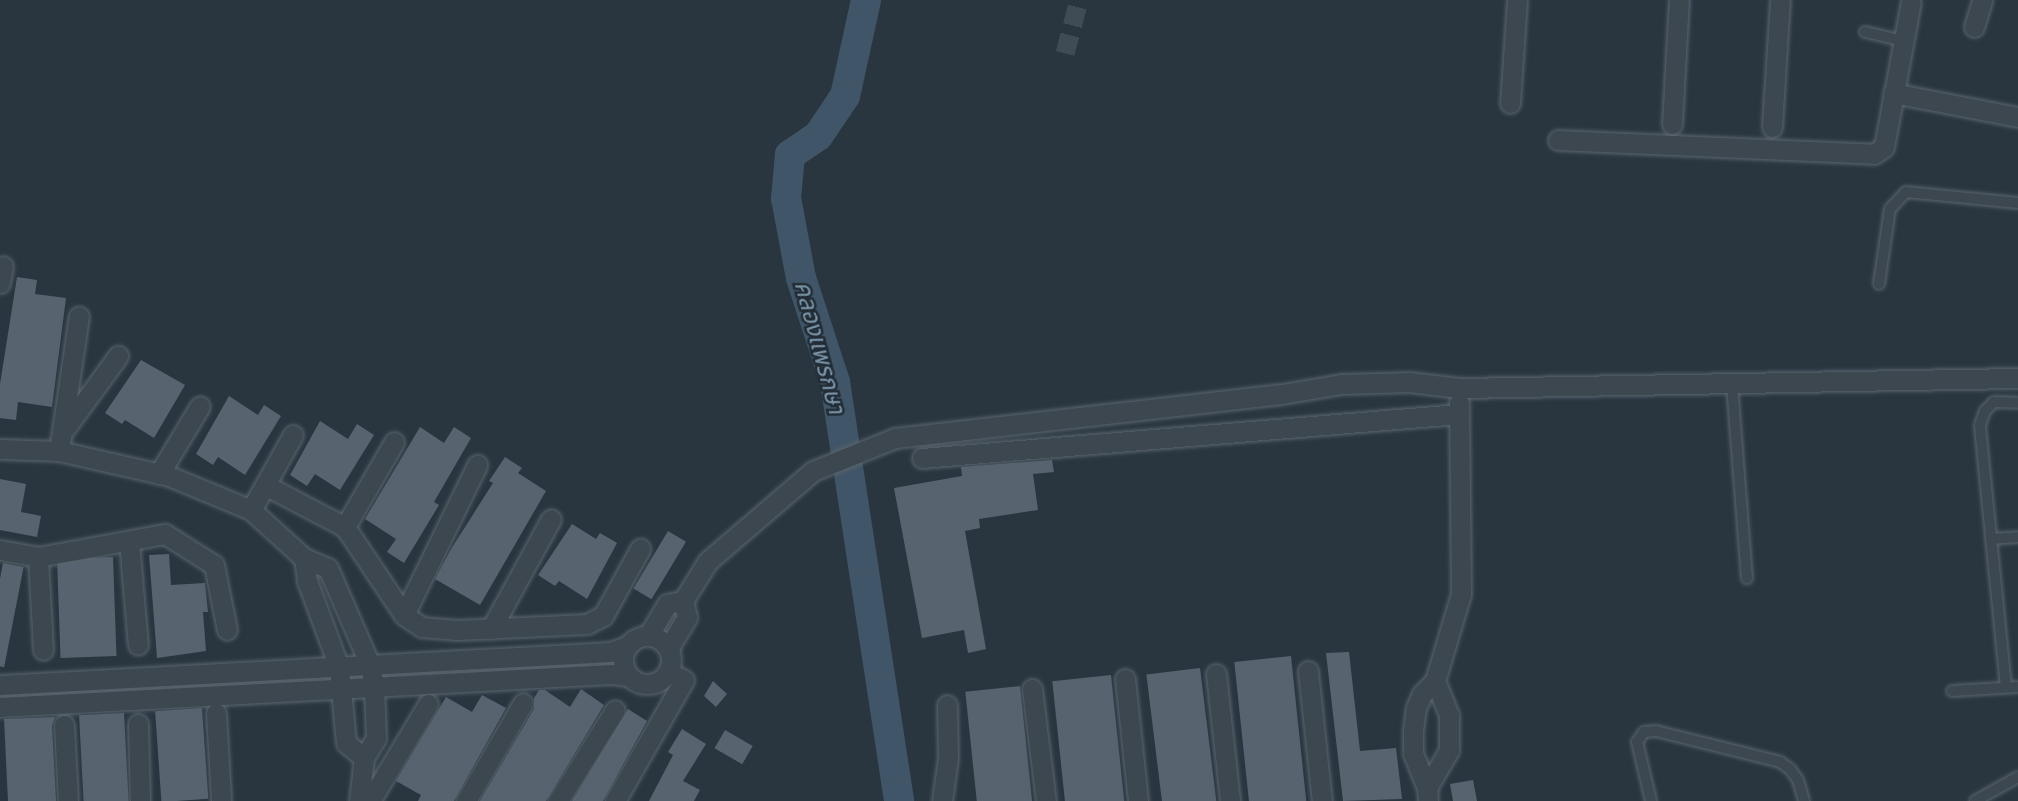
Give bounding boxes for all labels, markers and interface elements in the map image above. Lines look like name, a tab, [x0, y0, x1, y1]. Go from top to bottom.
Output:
water label: คลองแพรกษา	[789, 278, 853, 416]

